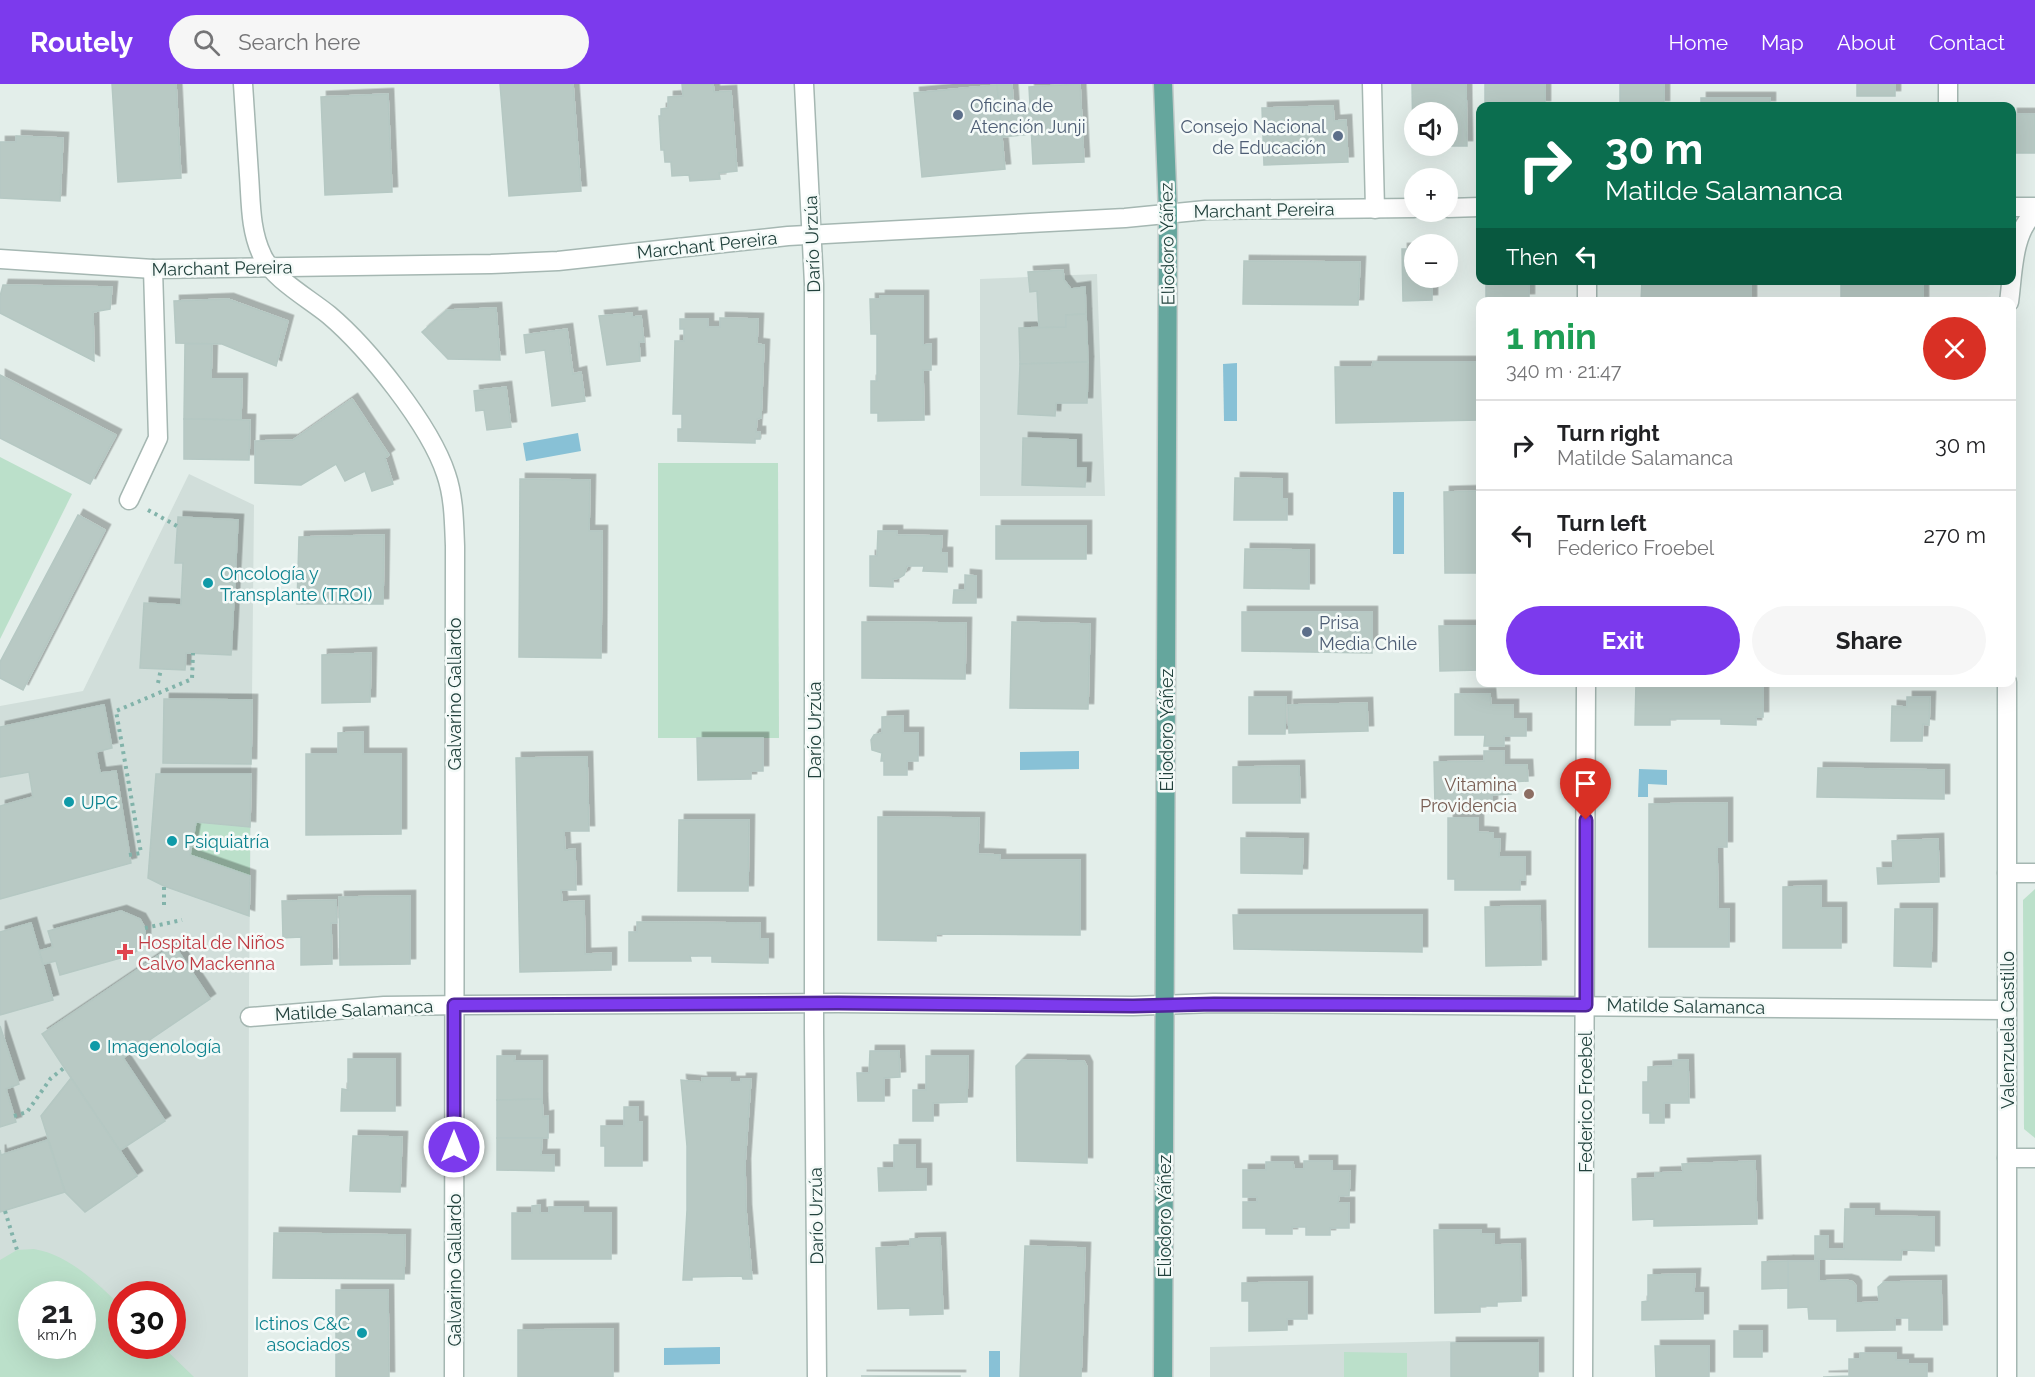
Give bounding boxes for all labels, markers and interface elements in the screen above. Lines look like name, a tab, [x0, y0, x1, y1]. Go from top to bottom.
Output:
search box	[169, 15, 589, 69]
text: Routely	[30, 26, 133, 59]
icon: search	[190, 26, 223, 59]
text: Search here	[238, 29, 360, 55]
text: Home	[1669, 30, 1728, 55]
text: Map	[1761, 30, 1804, 55]
text: About	[1837, 30, 1896, 55]
text: Contact	[1929, 30, 2005, 55]
place label: Oficina de Atención Junji	[970, 95, 1086, 137]
map controls	[1404, 102, 1458, 288]
button: sound	[1404, 102, 1458, 156]
marker: Oficina de Atención Junji	[951, 108, 965, 122]
place label: Consejo Nacional de Educación	[1181, 116, 1326, 158]
text: 30 m	[1605, 125, 1703, 174]
icon: right	[1506, 126, 1584, 204]
marker: Consejo Nacional de Educación	[1331, 129, 1345, 143]
button: +	[1404, 168, 1458, 222]
text: Matilde Salamanca	[1605, 175, 1843, 206]
street label: Eliodoro Yáñez	[1155, 182, 1179, 306]
street label: Darío Urzúa	[800, 195, 824, 293]
street label: Marchant Pereira	[1193, 198, 1335, 222]
street label: Marchant Pereira	[636, 227, 778, 263]
button: −	[1404, 234, 1458, 288]
icon: left	[1570, 240, 1603, 273]
text: Then	[1506, 244, 1558, 270]
street label: Marchant Pereira	[151, 256, 293, 280]
text: 1 min	[1506, 315, 1597, 357]
button: close	[1923, 317, 1986, 380]
text: 340 m · 21:47	[1506, 359, 1622, 383]
text: Turn right	[1557, 420, 1660, 446]
icon: right	[1506, 429, 1539, 462]
text: 30 m	[1935, 432, 1986, 458]
text: Matilde Salamanca	[1557, 446, 1733, 470]
text: Turn left	[1557, 510, 1647, 536]
icon: left	[1506, 519, 1539, 552]
text: 270 m	[1924, 522, 1986, 548]
text: Federico Froebel	[1557, 536, 1714, 560]
place label: Oncología y Transplante (TROI)	[220, 563, 372, 605]
marker: Oncología y Transplante (TROI)	[201, 576, 215, 590]
button: Exit	[1506, 606, 1740, 675]
button: Share	[1752, 606, 1986, 675]
place label: Prisa Media Chile	[1319, 612, 1417, 654]
street label: Galvarino Gallardo	[444, 617, 465, 770]
marker: Prisa Media Chile	[1300, 625, 1314, 639]
street label: Eliodoro Yáñez	[1156, 668, 1177, 791]
street label: Darío Urzúa	[804, 681, 825, 779]
pin	[1560, 758, 1611, 820]
icon: arrive	[1569, 767, 1602, 800]
place label: Vitamina Providencia	[1420, 774, 1517, 816]
marker: Vitamina Providencia	[1522, 787, 1536, 801]
place label: UPC	[81, 792, 118, 813]
marker: UPC	[62, 795, 76, 809]
place label: Psiquiatría	[184, 831, 269, 852]
marker: Psiquiatría	[165, 834, 179, 848]
place label: Hospital de Niños Calvo Mackenna	[138, 932, 285, 974]
marker: Hospital de Niños Calvo Mackenna	[116, 943, 134, 961]
street label: Valenzuela Castillo	[1997, 951, 2018, 1109]
street label: Matilde Salamanca	[1607, 994, 1765, 1018]
street label: Matilde Salamanca	[274, 995, 434, 1025]
street label: Federico Froebel	[1575, 1031, 1596, 1173]
place label: Imagenología	[107, 1036, 221, 1057]
marker: Imagenología	[88, 1039, 102, 1053]
position arrow	[422, 1115, 486, 1179]
street label: Eliodoro Yáñez	[1154, 1154, 1175, 1277]
street label: Darío Urzúa	[805, 1167, 827, 1265]
street label: Galvarino Gallardo	[444, 1193, 465, 1346]
speed limit sign: 30	[108, 1281, 186, 1359]
text: 21	[41, 1295, 73, 1330]
place label: Ictinos C&C asociados	[255, 1313, 350, 1355]
text: km/h	[37, 1326, 77, 1344]
marker: Ictinos C&C asociados	[355, 1326, 369, 1340]

